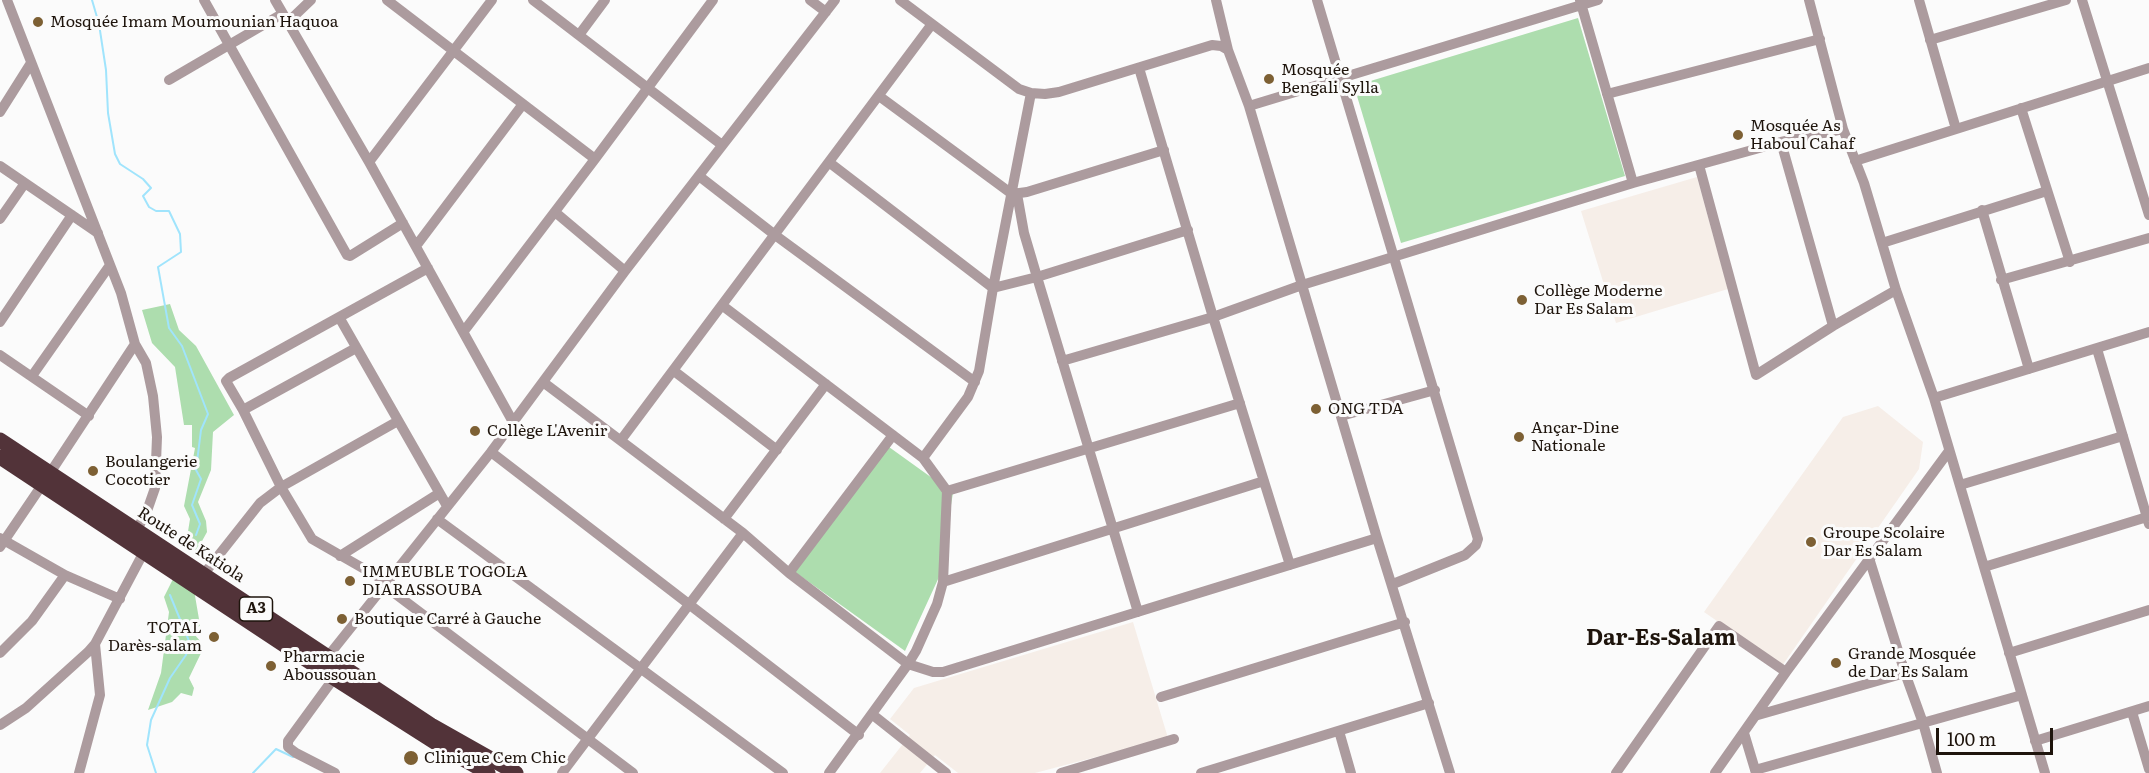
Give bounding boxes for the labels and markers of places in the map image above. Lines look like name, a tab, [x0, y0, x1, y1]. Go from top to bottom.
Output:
place label: Mosquée Imam Moumounian Haquoa	[50, 12, 338, 32]
marker: Mosquée Imam Moumounian Haquoa	[31, 15, 45, 29]
place label: Mosquée Bengali Sylla	[1281, 60, 1379, 98]
marker: Mosquée Bengali Sylla	[1262, 72, 1276, 86]
place label: Mosquée As Haboul Cahaf	[1750, 116, 1854, 154]
marker: Mosquée As Haboul Cahaf	[1731, 128, 1745, 142]
place label: Collège Moderne Dar Es Salam	[1534, 281, 1663, 319]
marker: Collège Moderne Dar Es Salam	[1515, 293, 1529, 307]
place label: ONG TDA	[1328, 399, 1404, 419]
marker: ONG TDA	[1309, 402, 1323, 416]
place label: Ançar-Dine Nationale	[1531, 418, 1619, 456]
place label: Collège L'Avenir	[487, 421, 607, 441]
marker: Collège L'Avenir	[468, 424, 482, 438]
marker: Ançar-Dine Nationale	[1512, 430, 1526, 444]
place label: Boulangerie Cocotier	[105, 452, 197, 490]
marker: Boulangerie Cocotier	[86, 464, 100, 478]
place label: Groupe Scolaire Dar Es Salam	[1823, 523, 1945, 561]
marker: Groupe Scolaire Dar Es Salam	[1804, 535, 1818, 549]
place label: IMMEUBLE TOGOLA DIARASSOUBA	[362, 562, 528, 600]
marker: IMMEUBLE TOGOLA DIARASSOUBA	[343, 574, 357, 588]
place label: Boutique Carré à Gauche	[354, 609, 541, 629]
marker: Boutique Carré à Gauche	[335, 612, 349, 626]
place label: TOTAL Darès-salam	[108, 618, 202, 656]
marker: TOTAL Darès-salam	[207, 630, 221, 644]
place label: Grande Mosquée de Dar Es Salam	[1848, 644, 1976, 682]
place label: Pharmacie Aboussouan	[283, 647, 377, 685]
marker: Grande Mosquée de Dar Es Salam	[1829, 656, 1843, 670]
marker: Pharmacie Aboussouan	[264, 659, 278, 673]
place label: Clinique Cem Chic	[424, 748, 566, 768]
marker: Clinique Cem Chic	[402, 749, 420, 767]

